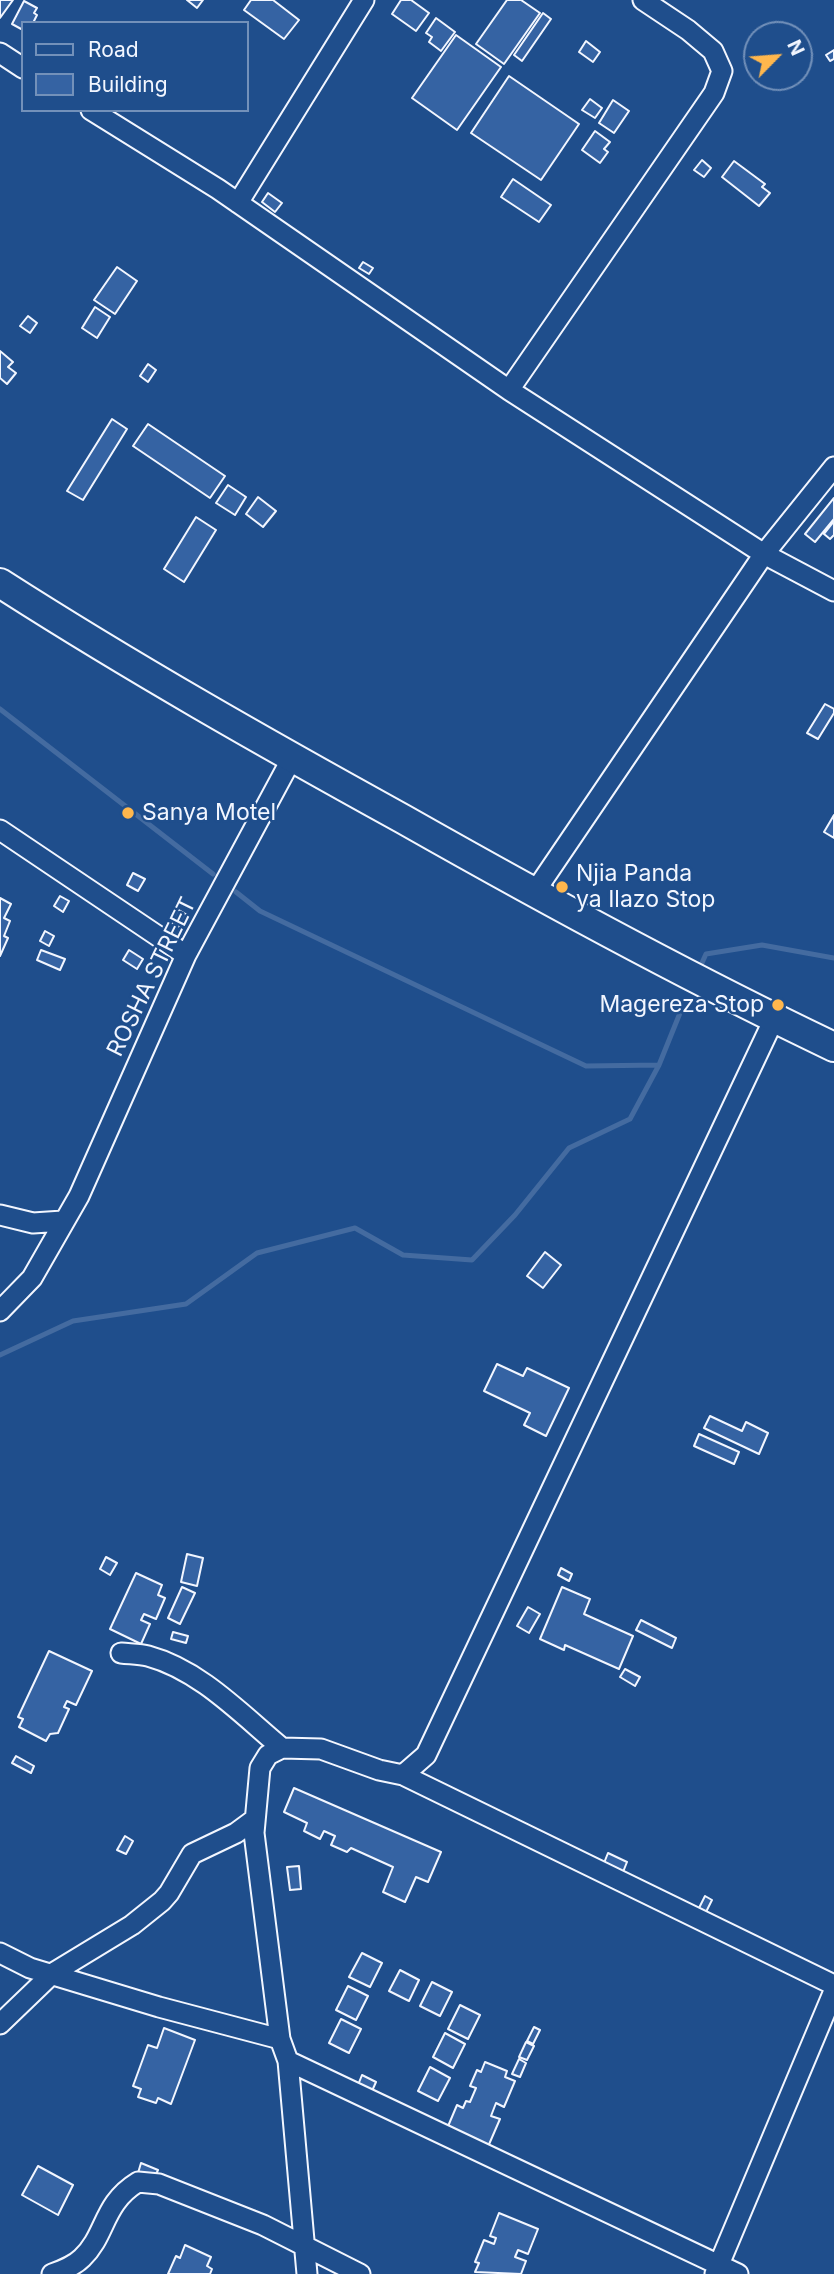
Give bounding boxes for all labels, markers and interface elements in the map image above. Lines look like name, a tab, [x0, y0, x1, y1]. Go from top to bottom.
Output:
legend	[21, 21, 248, 112]
north arrow	[743, 21, 813, 91]
text: N	[782, 36, 809, 59]
text: Road	[88, 37, 139, 62]
text: Building	[88, 72, 168, 97]
place label: Sanya Motel	[142, 799, 276, 827]
marker: Sanya Motel	[120, 805, 136, 821]
place label: Njia Panda ya Ilazo Stop	[576, 860, 715, 914]
marker: Njia Panda ya Ilazo Stop	[554, 879, 570, 895]
street label: ROSHA STREET	[102, 893, 202, 1061]
place label: Magereza Stop	[599, 991, 764, 1019]
marker: Magereza Stop	[770, 997, 786, 1013]

